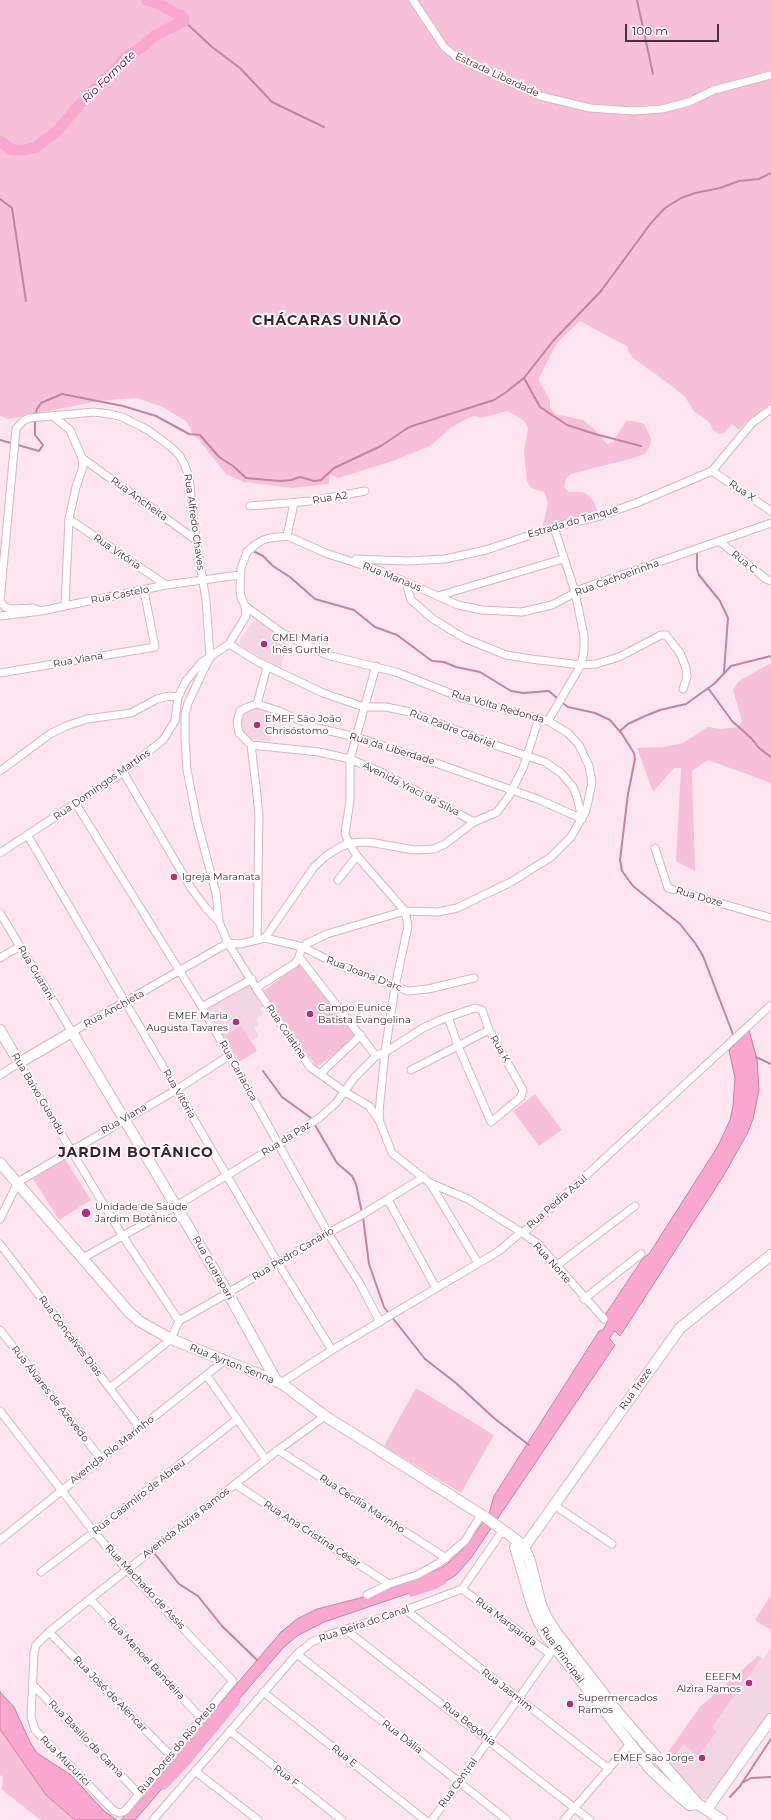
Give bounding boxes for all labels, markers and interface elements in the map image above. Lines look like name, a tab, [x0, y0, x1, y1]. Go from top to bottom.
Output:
scale bar	[627, 16, 721, 42]
text: 100 m	[632, 23, 668, 38]
water label: Rio Formate	[80, 48, 138, 106]
street label: Estrada Liberdade	[453, 50, 541, 100]
district label: CHÁCARAS UNIÃO	[252, 313, 402, 329]
street label: Rua Alfredo Chaves	[181, 473, 207, 571]
street label: Rua Ancheita	[108, 474, 170, 524]
street label: Rua X	[727, 478, 757, 504]
street label: Rua A2	[312, 489, 348, 507]
street label: Estrada do Tanque	[526, 503, 620, 541]
street label: Rua Vitória	[91, 532, 143, 572]
street label: Rua C	[729, 548, 759, 576]
street label: Rua Cachoeirinha	[573, 557, 661, 599]
street label: Rua Manaus	[361, 560, 423, 594]
street label: Rua Castelo	[90, 583, 150, 607]
place label: CMEI Maria Inês Gurtler	[272, 632, 331, 656]
marker: CMEI Maria Inês Gurtler	[259, 639, 269, 649]
street label: Rua Viana	[52, 650, 104, 670]
street label: Rua Volta Redonda	[450, 688, 546, 726]
street label: Rua Padre Gabriel	[408, 707, 496, 751]
place label: EMEF São João Chrisóstomo	[265, 713, 341, 736]
marker: EMEF São João Chrisóstomo	[252, 720, 262, 730]
street label: Rua da Liberdade	[348, 730, 436, 768]
street label: Rua Domingos Martins	[51, 747, 153, 823]
street label: Avenida Yraci da Silva	[360, 759, 462, 819]
place label: Igreja Maranata	[182, 871, 260, 883]
marker: Igreja Maranata	[169, 872, 179, 882]
street label: Rua Doze	[674, 885, 724, 909]
street label: Rua Guarani	[15, 943, 57, 1003]
street label: Rua Joana D'arc	[324, 954, 404, 994]
street label: Rua Anchieta	[82, 987, 146, 1031]
street label: Rua Colatina	[263, 1002, 309, 1062]
place label: Campo Eunice Batista Evangelina	[318, 1002, 411, 1026]
marker: Campo Eunice Batista Evangelina	[305, 1009, 315, 1019]
place label: EMEF Maria Augusta Tavares	[146, 1010, 228, 1034]
marker: EMEF Maria Augusta Tavares	[231, 1017, 241, 1027]
street label: Rua K	[487, 1033, 513, 1065]
street label: Rua Cariacica	[216, 1038, 260, 1104]
street label: Rua Baixo Guandu	[9, 1051, 67, 1137]
street label: Rua Vitória	[160, 1067, 198, 1121]
street label: Rua Viana	[99, 1101, 149, 1137]
street label: Rua da Paz	[259, 1119, 313, 1159]
district label: JARDIM BOTÂNICO	[58, 1145, 214, 1161]
street label: Rua Pedra Azul	[524, 1172, 590, 1232]
place label: Unidade de Saúde Jardim Botânico	[95, 1201, 188, 1224]
marker: Unidade de Saúde Jardim Botânico	[80, 1207, 92, 1219]
street label: Rua Pedro Canário	[250, 1225, 336, 1283]
street label: Rua Guarapari	[190, 1234, 236, 1302]
street label: Rua Norte	[530, 1240, 574, 1286]
street label: Rua Gonçalves Dias	[36, 1293, 104, 1379]
street label: Rua Ayrton Senna	[188, 1342, 276, 1386]
street label: Rua Álvares de Azevedo	[9, 1343, 91, 1445]
street label: Rua Treze	[617, 1365, 655, 1413]
street label: Avenida Rio Marinho	[67, 1413, 157, 1487]
street label: Rua Casimiro de Abreu	[90, 1457, 188, 1537]
street label: Rua Cecília Marinho	[317, 1472, 407, 1536]
street label: Avenida Alzira Ramos	[140, 1485, 232, 1561]
street label: Rua Ana Cristina César	[261, 1498, 363, 1570]
street label: Rua Machado de Assis	[103, 1542, 187, 1632]
street label: Rua Margarida	[473, 1595, 539, 1649]
street label: Rua Beira do Canal	[317, 1603, 411, 1645]
street label: Rua Manoel Bandeira	[105, 1616, 187, 1702]
street label: Rua Principal	[538, 1625, 586, 1685]
street label: Rua José de Alencar	[71, 1654, 149, 1734]
street label: Rua Jasmim	[479, 1666, 535, 1714]
place label: EEEFM Alzira Ramos	[676, 1671, 741, 1694]
marker: EEEFM Alzira Ramos	[744, 1678, 754, 1688]
place label: Supermercados Ramos	[578, 1692, 658, 1716]
street label: Rua Basílio da Gama	[46, 1698, 126, 1780]
street label: Rua Begônia	[440, 1699, 498, 1749]
marker: Supermercados Ramos	[565, 1699, 575, 1709]
street label: Rua Dores do Rio Preto	[135, 1700, 219, 1796]
street label: Rua Dália	[379, 1718, 425, 1756]
street label: Rua Mucurici	[37, 1733, 93, 1789]
street label: Rua E	[329, 1742, 359, 1770]
place label: EMEF São Jorge	[613, 1752, 694, 1764]
marker: EMEF São Jorge	[697, 1753, 707, 1763]
street label: Rua Central	[436, 1756, 480, 1810]
street label: Rua F	[271, 1762, 301, 1790]

